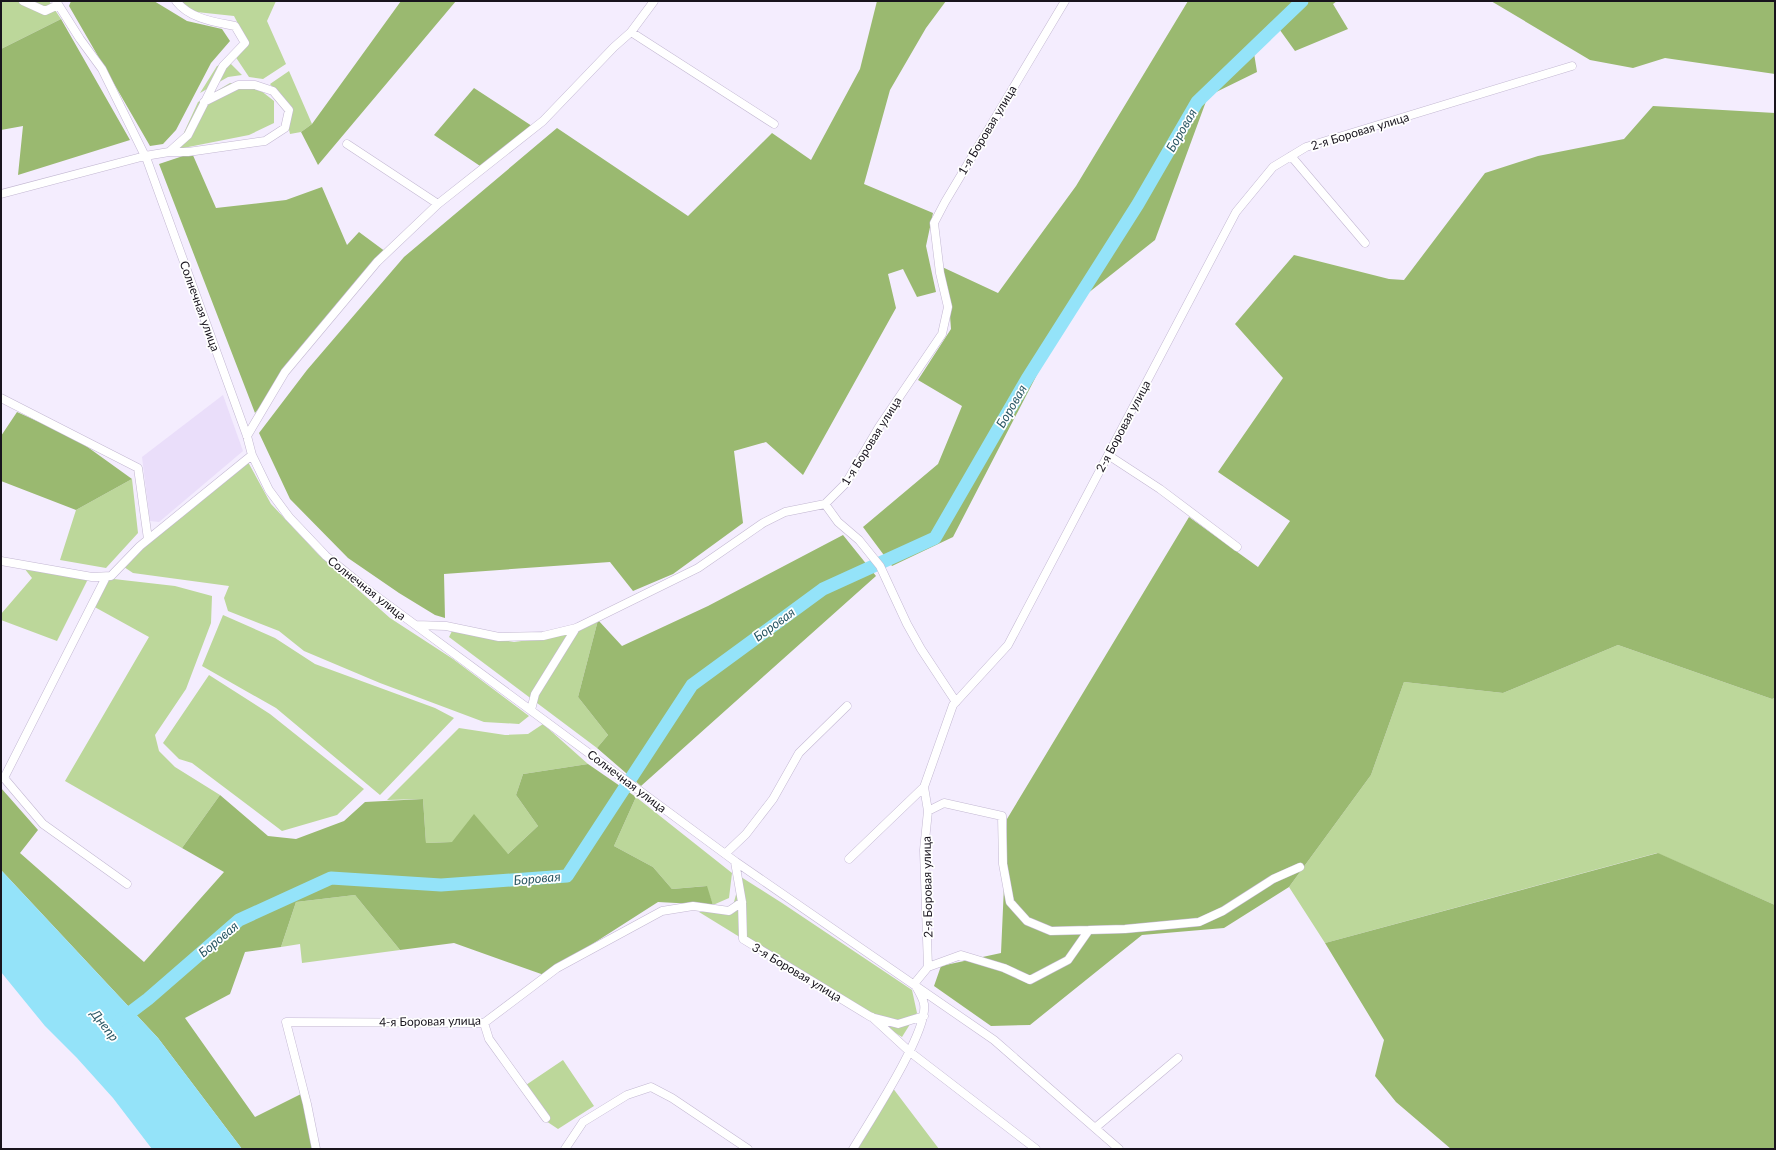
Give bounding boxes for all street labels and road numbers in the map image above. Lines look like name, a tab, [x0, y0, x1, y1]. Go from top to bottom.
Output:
street label: 1-я Боровая улица	[954, 82, 1020, 178]
street label: 2-я Боровая улица	[1309, 109, 1411, 153]
street label: Солнечная улица	[177, 259, 223, 353]
street label: 2-я Боровая улица	[1092, 377, 1154, 474]
street label: 1-я Боровая улица	[838, 394, 904, 488]
street label: Солнечная улица	[325, 553, 409, 623]
street label: Солнечная улица	[584, 746, 670, 816]
street label: 2-я Боровая улица	[919, 836, 935, 938]
street label: 3-я Боровая улица	[749, 939, 845, 1005]
street label: 4-я Боровая улица	[379, 1013, 481, 1029]

